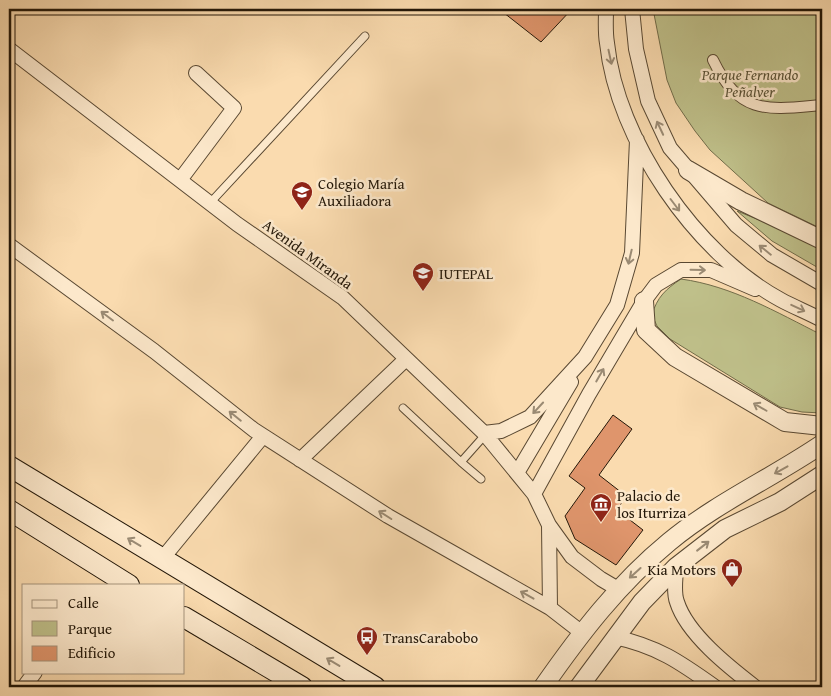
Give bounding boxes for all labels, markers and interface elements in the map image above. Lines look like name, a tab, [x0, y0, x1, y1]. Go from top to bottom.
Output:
one-way arrow	[605, 49, 615, 65]
park label: Parque Fernando Peñalver	[701, 64, 799, 102]
one-way arrow	[655, 121, 665, 136]
place label: Colegio María Auxiliadora	[318, 173, 405, 211]
school or university icon: Colegio María Auxiliadora	[290, 180, 314, 211]
one-way arrow	[669, 198, 680, 211]
street label: Avenida Miranda	[259, 214, 357, 294]
one-way arrow	[759, 244, 772, 255]
one-way arrow	[625, 249, 634, 265]
school or university icon: IUTEPAL	[411, 261, 435, 292]
place label: IUTEPAL	[439, 263, 494, 284]
one-way arrow	[689, 265, 705, 275]
one-way arrow	[790, 304, 805, 313]
one-way arrow	[100, 311, 114, 321]
one-way arrow	[595, 367, 605, 382]
one-way arrow	[532, 402, 544, 415]
one-way arrow	[754, 402, 768, 412]
one-way arrow	[229, 410, 242, 421]
one-way arrow	[774, 465, 789, 475]
place label: Palacio de los Iturriza	[617, 485, 686, 523]
museum icon: Palacio de los Iturriza	[589, 492, 613, 523]
one-way arrow	[379, 509, 393, 519]
one-way arrow	[127, 537, 141, 547]
one-way arrow	[696, 541, 709, 552]
shop icon: Kia Motors	[720, 557, 744, 588]
place label: Kia Motors	[647, 559, 716, 580]
one-way arrow	[628, 567, 641, 579]
legend	[22, 584, 185, 674]
one-way arrow	[519, 590, 534, 600]
text: Calle	[68, 592, 99, 613]
text: Parque	[68, 618, 112, 639]
bus stop icon: TransCarabobo	[355, 625, 379, 656]
place label: TransCarabobo	[383, 627, 478, 648]
text: Edificio	[68, 642, 116, 663]
one-way arrow	[327, 657, 341, 667]

